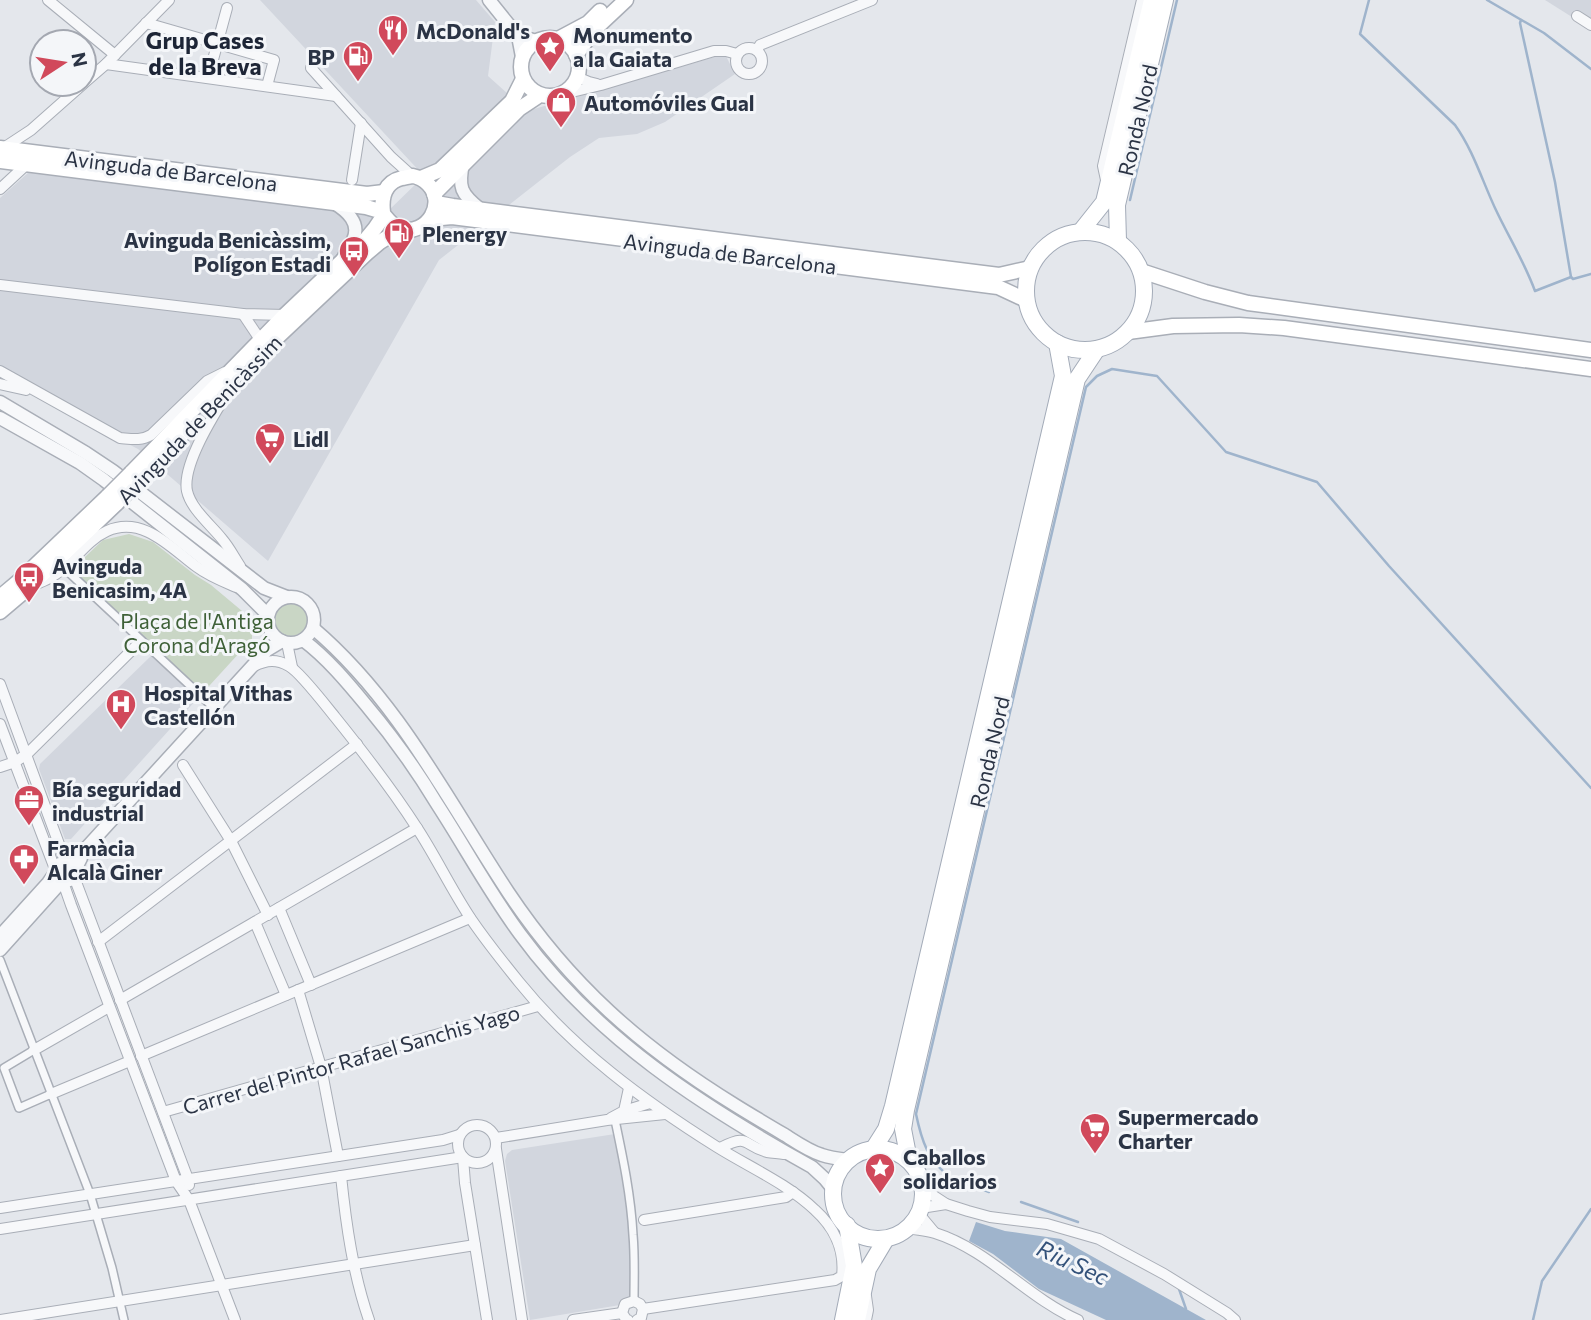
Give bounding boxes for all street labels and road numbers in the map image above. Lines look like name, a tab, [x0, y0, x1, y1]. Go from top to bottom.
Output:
street label: Ronda Nord	[1112, 62, 1162, 178]
street label: Avinguda de Barcelona	[63, 145, 279, 195]
street label: Avinguda de Barcelona	[622, 228, 838, 278]
street label: Avinguda de Benicàssim	[112, 329, 286, 509]
street label: Ronda Nord	[964, 694, 1014, 810]
street label: Carrer del Pintor Rafael Sanchis Yago	[180, 999, 522, 1119]

